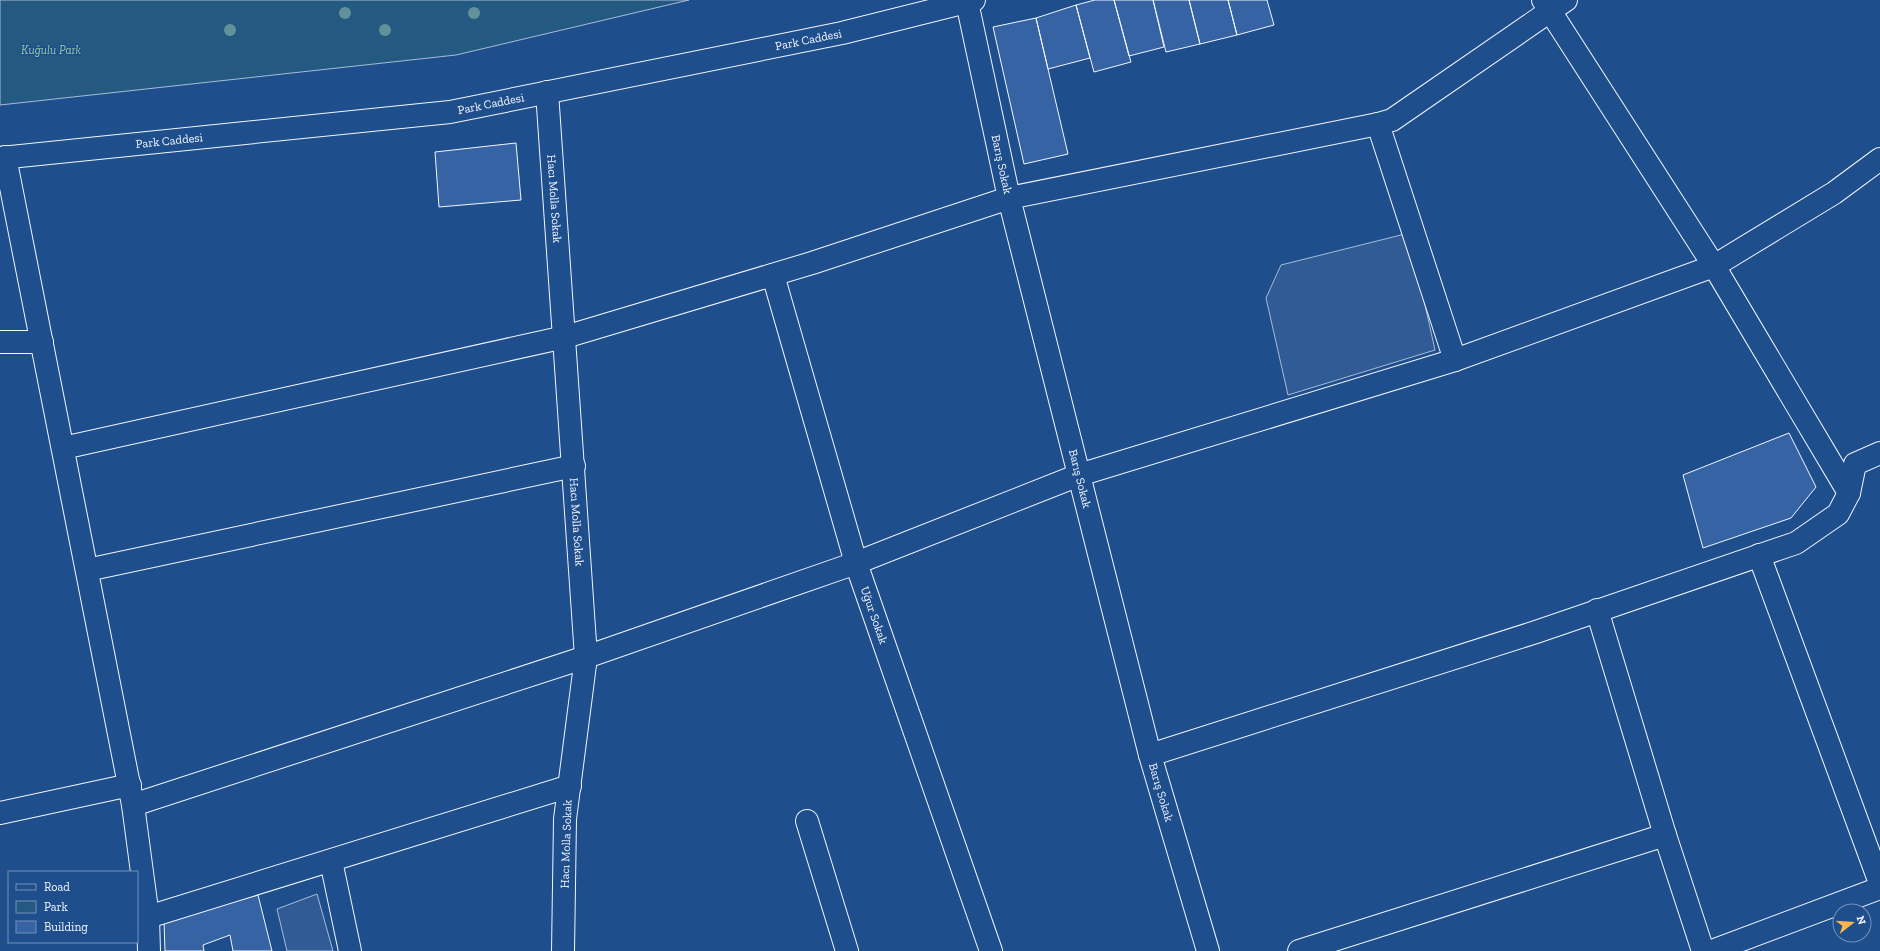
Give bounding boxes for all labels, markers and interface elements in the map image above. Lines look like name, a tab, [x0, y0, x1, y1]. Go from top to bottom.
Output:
street label: Park Caddesi	[774, 26, 844, 53]
park label: Kuğulu Park	[21, 43, 82, 57]
street label: Park Caddesi	[456, 90, 526, 117]
street label: Park Caddesi	[135, 130, 204, 151]
street label: Barış Sokak	[989, 133, 1015, 196]
street label: Hacı Molla Sokak	[544, 154, 564, 244]
street label: Barış Sokak	[1066, 448, 1094, 510]
street label: Hacı Molla Sokak	[567, 477, 587, 567]
street label: Uğur Sokak	[858, 585, 891, 647]
street label: Barış Sokak	[1146, 761, 1177, 824]
street label: Hacı Molla Sokak	[557, 799, 575, 888]
legend	[8, 871, 138, 943]
text: Road	[44, 880, 70, 894]
text: Park	[44, 900, 69, 914]
north arrow	[1832, 903, 1872, 943]
text: N	[1854, 914, 1869, 927]
text: Building	[44, 920, 88, 934]

